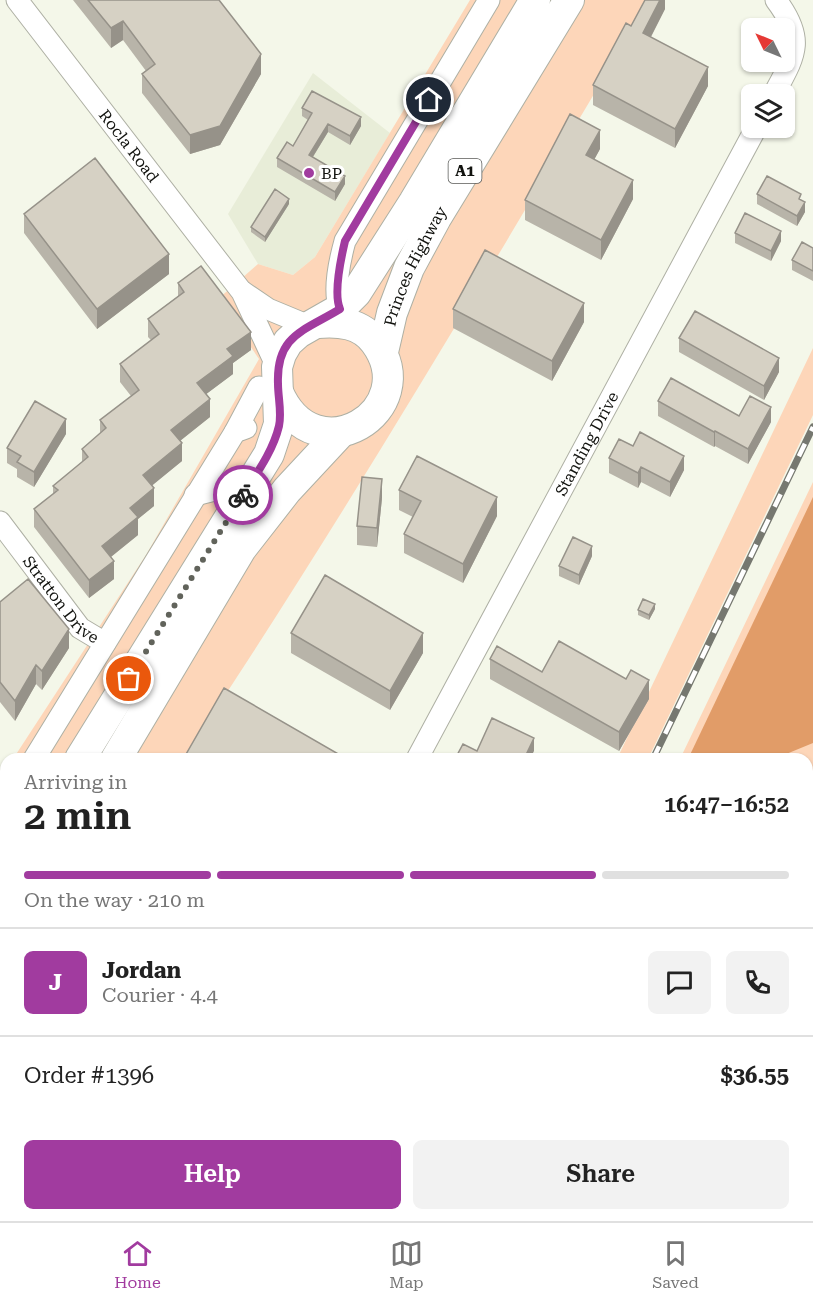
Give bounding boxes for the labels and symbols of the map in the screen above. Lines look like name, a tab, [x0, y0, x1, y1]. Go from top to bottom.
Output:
north arrow	[741, 18, 795, 72]
pin	[403, 74, 454, 125]
street label: Rocla Road	[95, 106, 163, 186]
road number: A1	[448, 159, 482, 183]
place label: BP	[321, 164, 342, 183]
marker: BP	[302, 166, 316, 180]
street label: Princes Highway	[380, 202, 451, 328]
street label: Standing Drive	[551, 388, 623, 499]
courier	[213, 465, 273, 525]
street label: Stratton Drive	[19, 552, 102, 647]
pin	[103, 653, 154, 704]

